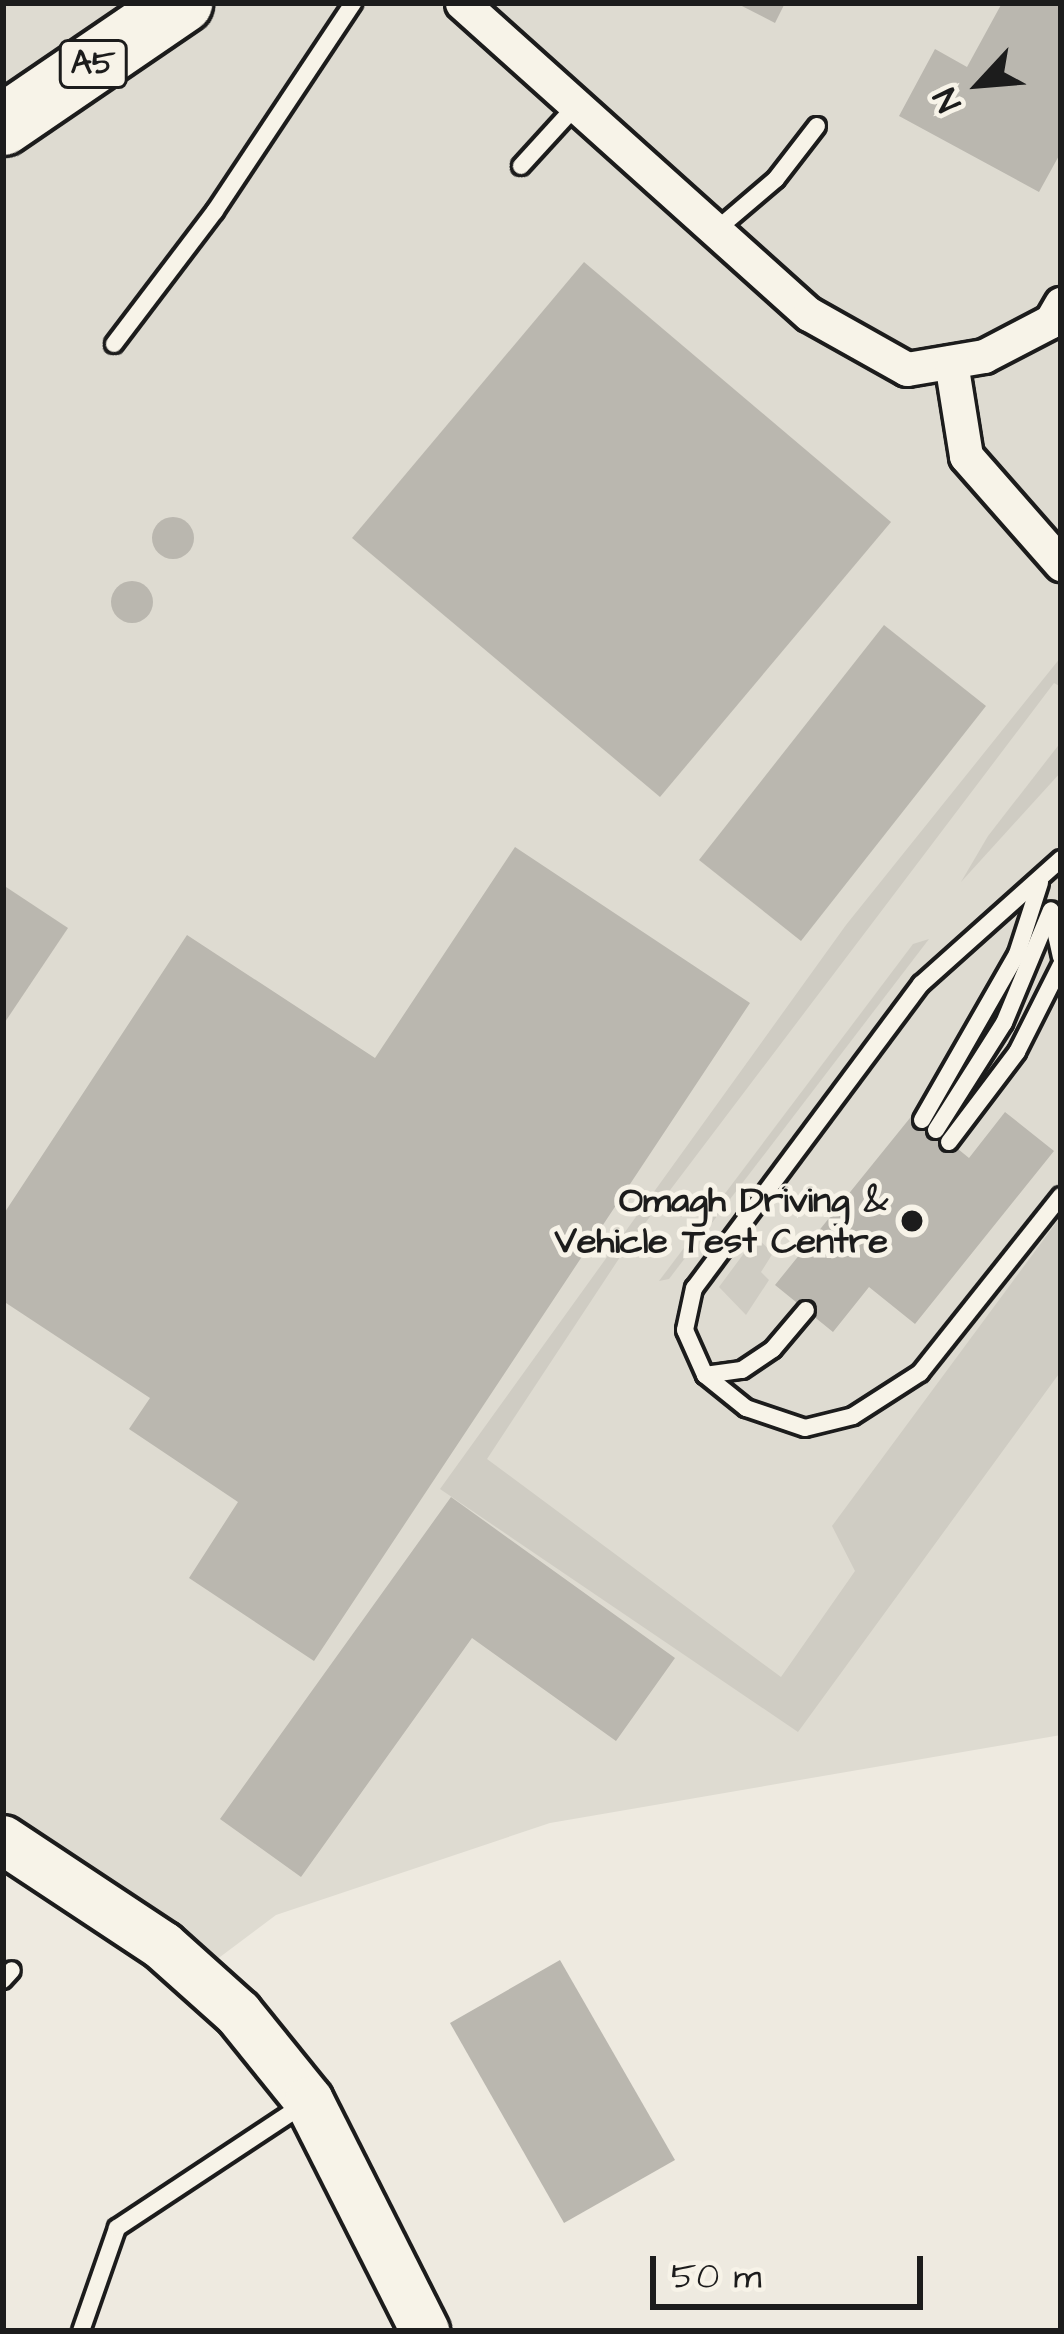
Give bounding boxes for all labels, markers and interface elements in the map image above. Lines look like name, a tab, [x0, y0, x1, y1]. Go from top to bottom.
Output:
north arrow	[920, 24, 1040, 144]
road number: A5	[57, 37, 129, 91]
text: N	[922, 80, 973, 119]
place label: Omagh Driving & Vehicle Test Centre	[555, 1178, 888, 1263]
marker: Omagh Driving & Vehicle Test Centre	[899, 1208, 925, 1234]
scale bar	[656, 2232, 929, 2306]
text: 50 m	[671, 2251, 762, 2302]

